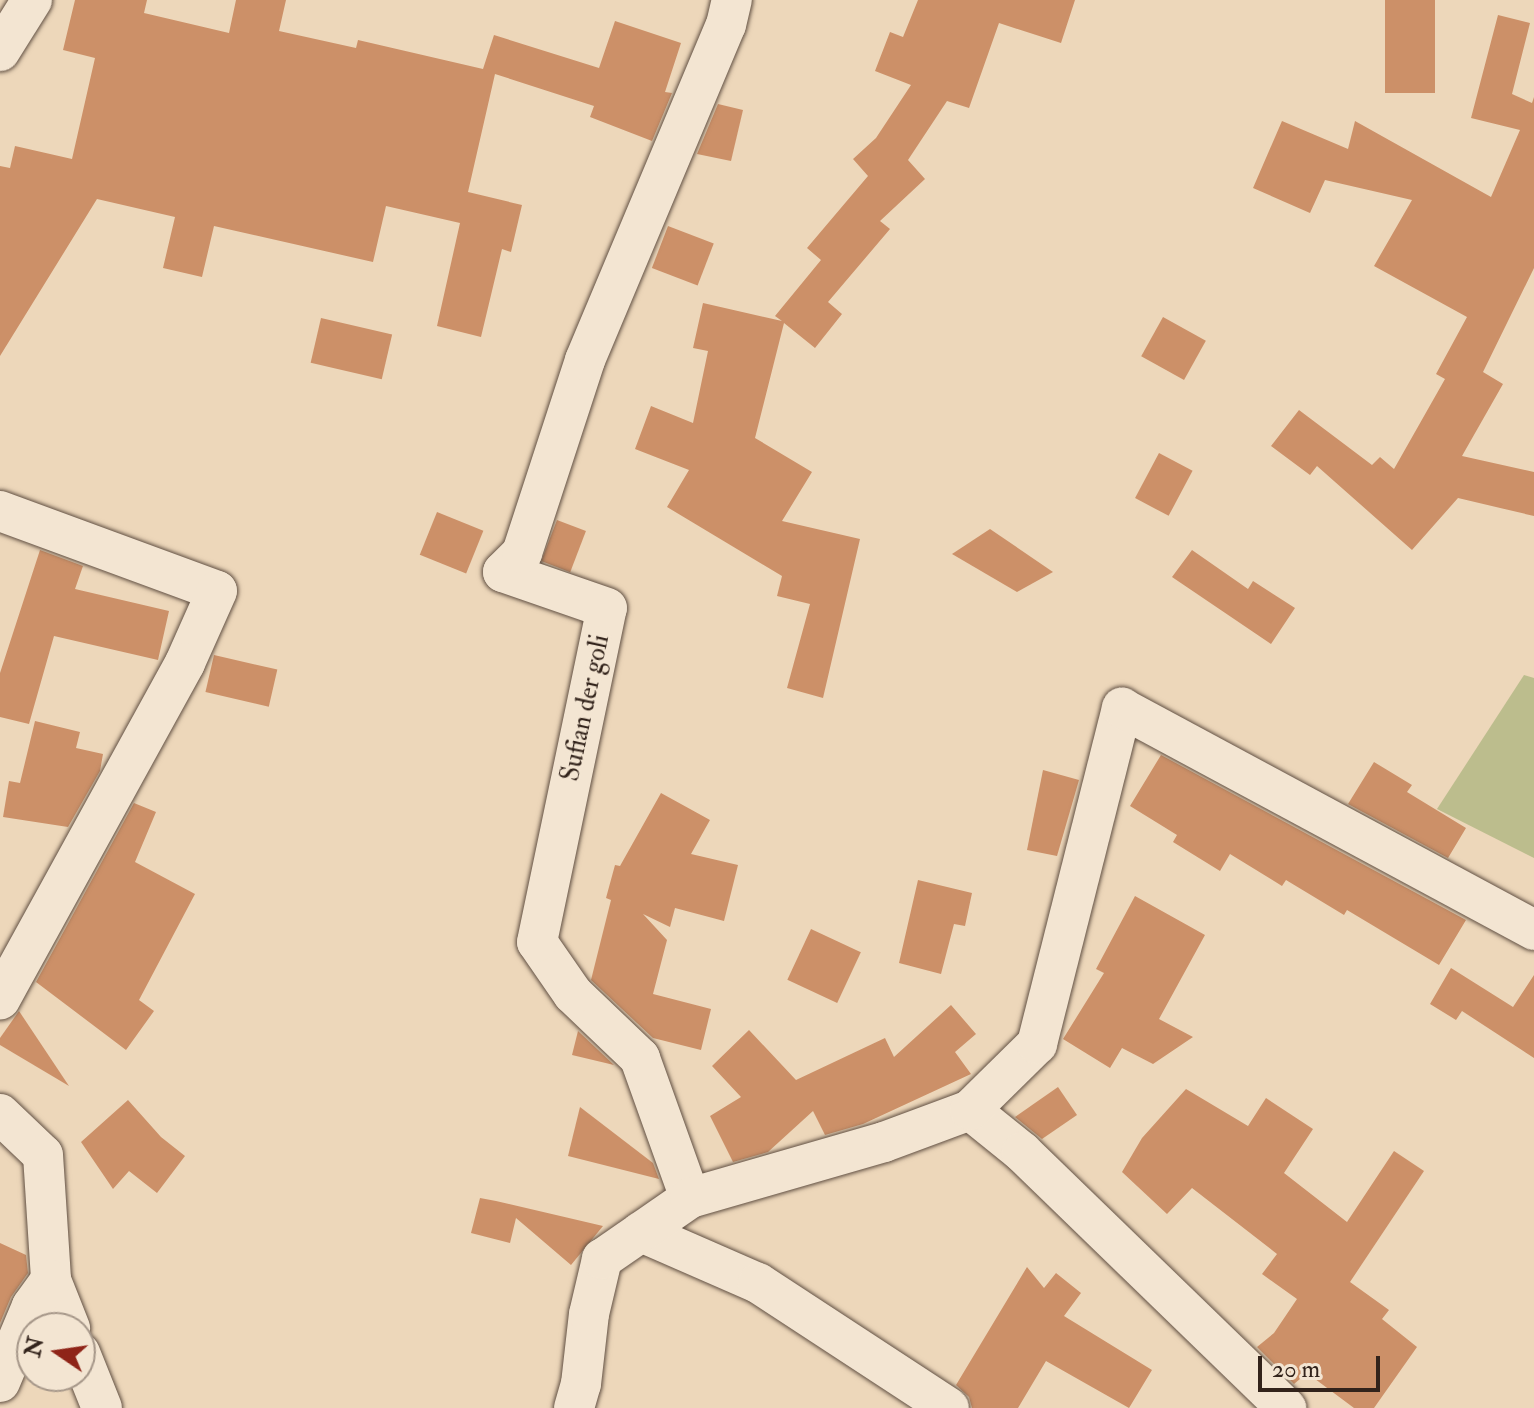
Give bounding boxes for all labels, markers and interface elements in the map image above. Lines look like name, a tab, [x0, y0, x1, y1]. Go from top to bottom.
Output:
street label: Sufian der goli	[555, 632, 617, 784]
north arrow	[16, 1312, 96, 1392]
text: N	[19, 1334, 50, 1360]
scale bar	[1262, 1340, 1384, 1390]
text: 20 m	[1272, 1354, 1320, 1385]

